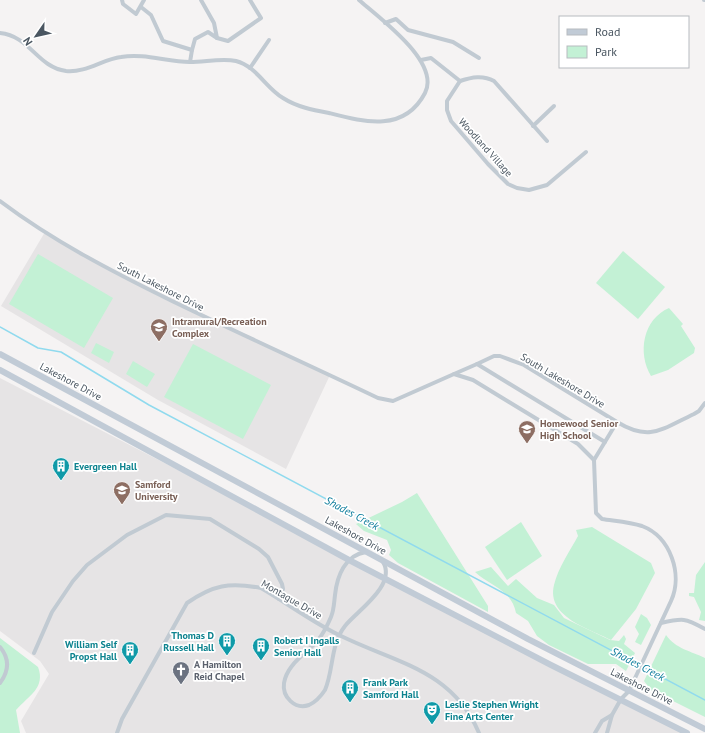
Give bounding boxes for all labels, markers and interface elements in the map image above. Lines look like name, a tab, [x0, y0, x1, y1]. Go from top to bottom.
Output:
north arrow	[16, 16, 56, 56]
legend	[559, 16, 689, 68]
text: Road	[595, 24, 620, 39]
text: N	[20, 35, 36, 49]
text: Park	[595, 44, 617, 59]
street label: Woodland Village	[456, 115, 515, 179]
street label: South Lakeshore Drive	[115, 259, 206, 314]
place label: Intramural/Recreation Complex	[172, 315, 267, 340]
school or university icon: Intramural/Recreation Complex	[149, 317, 169, 342]
street label: South Lakeshore Drive	[518, 350, 607, 411]
street label: Lakeshore Drive	[38, 360, 104, 403]
place label: Homewood Senior High School	[540, 417, 619, 442]
school or university icon: Homewood Senior High School	[517, 419, 537, 444]
building icon: Evergreen Hall	[51, 456, 71, 481]
place label: Evergreen Hall	[74, 460, 137, 473]
place label: Samford University	[135, 478, 178, 503]
school or university icon: Samford University	[112, 480, 132, 505]
water label: Shades Creek	[323, 493, 382, 534]
street label: Lakeshore Drive	[323, 513, 389, 558]
street label: Montague Drive	[259, 577, 324, 622]
place label: Thomas D Russell Hall	[163, 629, 215, 654]
building icon: Thomas D Russell Hall	[217, 631, 237, 656]
place label: Robert I Ingalls Senior Hall	[274, 634, 339, 659]
building icon: Robert I Ingalls Senior Hall	[251, 636, 271, 661]
place label: William Self Propst Hall	[65, 638, 118, 663]
building icon: William Self Propst Hall	[120, 640, 140, 665]
water label: Shades Creek	[609, 644, 668, 685]
place label: A Hamilton Reid Chapel	[194, 658, 245, 683]
church icon: A Hamilton Reid Chapel	[171, 660, 191, 685]
street label: Lakeshore Drive	[608, 665, 675, 708]
place label: Frank Park Samford Hall	[363, 676, 419, 701]
building icon: Frank Park Samford Hall	[340, 678, 360, 703]
place label: Leslie Stephen Wright Fine Arts Center	[445, 698, 539, 723]
theatre icon: Leslie Stephen Wright Fine Arts Center	[422, 700, 442, 725]

